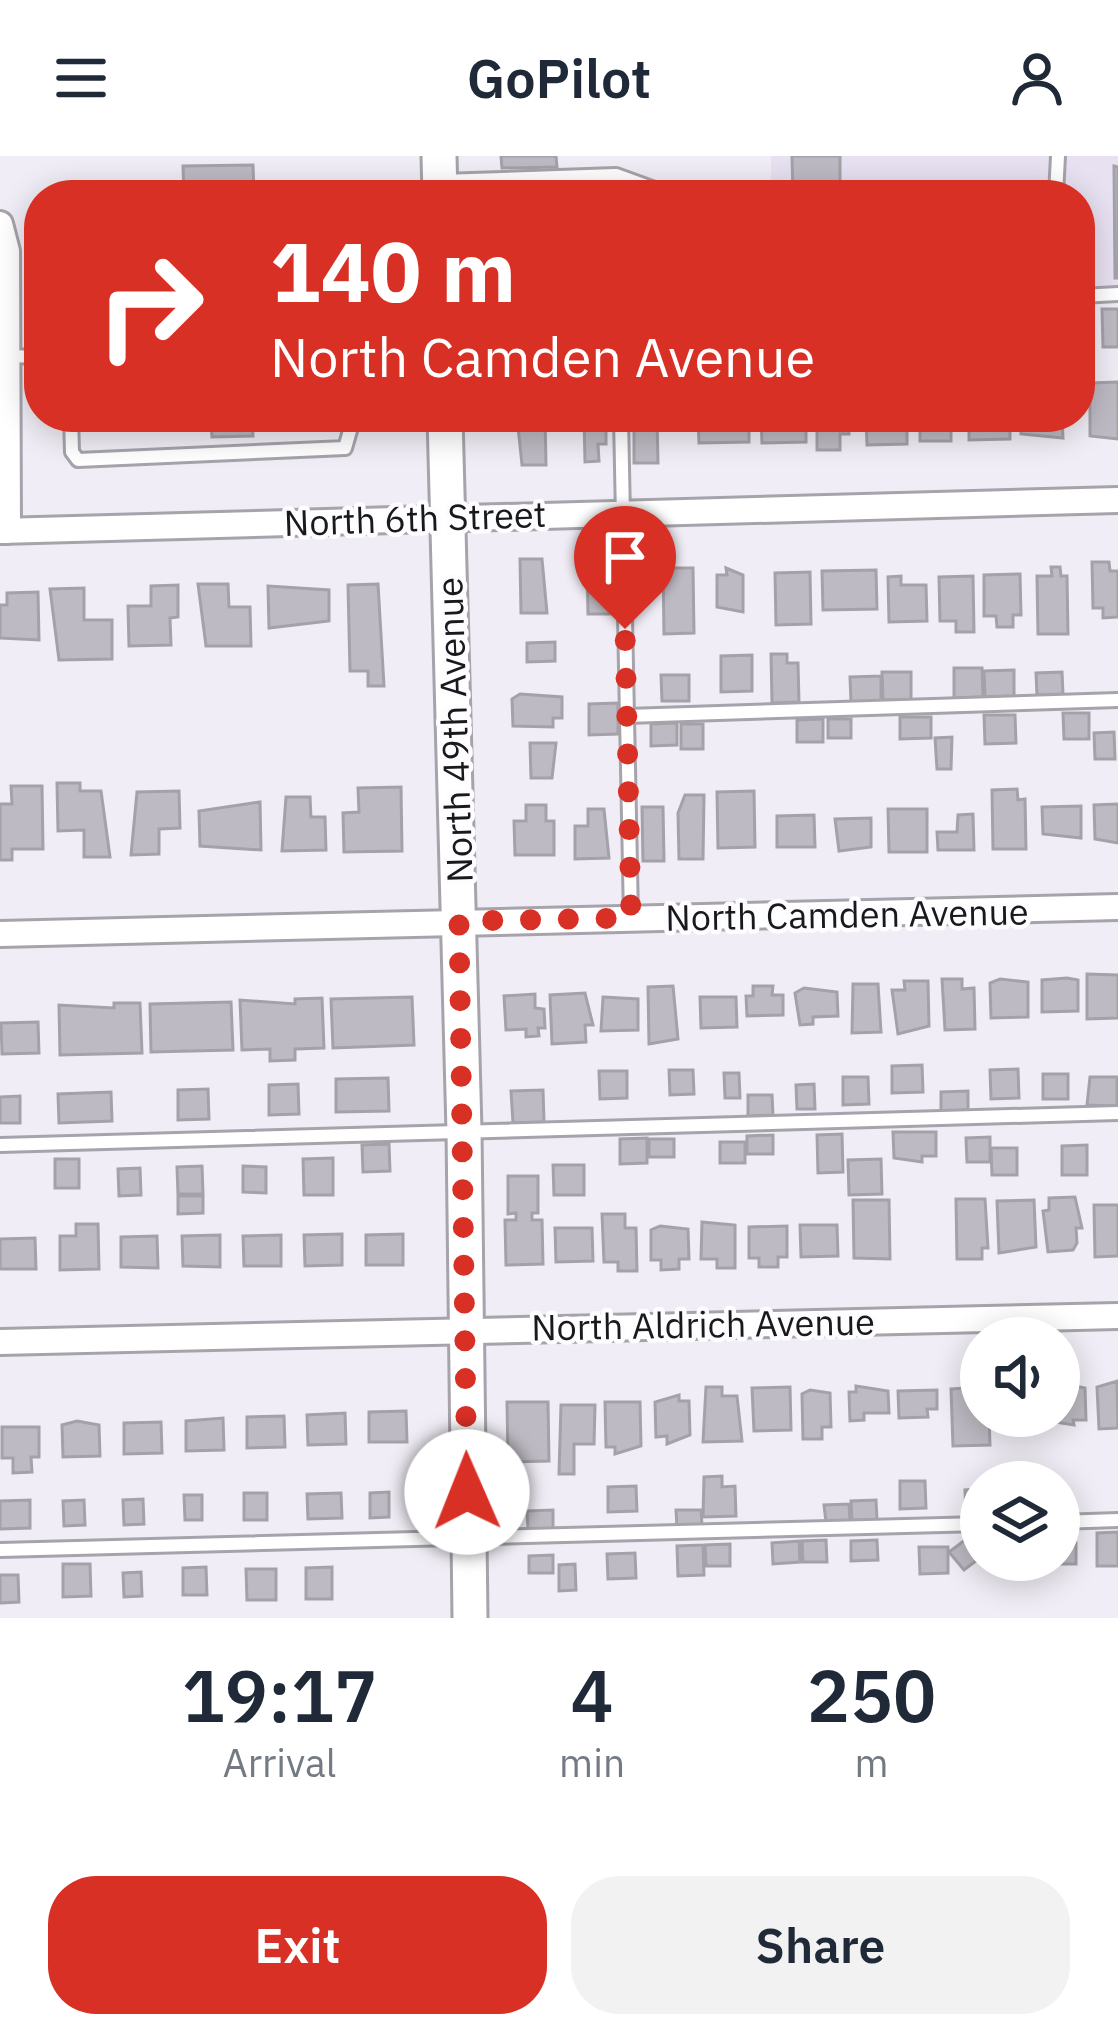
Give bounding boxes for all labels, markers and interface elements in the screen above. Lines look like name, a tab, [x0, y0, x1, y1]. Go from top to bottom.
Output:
text: GoPilot	[467, 43, 651, 113]
icon: menu	[48, 45, 114, 111]
icon: person	[1004, 45, 1070, 111]
text: 140 m	[270, 216, 516, 325]
icon: right	[72, 228, 228, 384]
text: North Camden Avenue	[270, 322, 815, 392]
street label: North 6th Street	[283, 490, 547, 546]
pin	[574, 506, 676, 629]
icon: arrive	[592, 524, 658, 590]
street label: North 49th Avenue	[425, 576, 483, 884]
street label: North Camden Avenue	[665, 887, 1029, 941]
street label: North Aldrich Avenue	[531, 1298, 875, 1350]
map controls	[960, 1317, 1080, 1581]
button: sound	[960, 1317, 1080, 1437]
position arrow	[404, 1429, 530, 1555]
button: layers	[960, 1461, 1080, 1581]
text: 19:17	[182, 1648, 377, 1742]
text: 4	[570, 1648, 614, 1742]
text: 250	[807, 1648, 936, 1742]
text: Arrival	[223, 1737, 336, 1788]
text: min	[559, 1737, 625, 1788]
text: m	[854, 1737, 889, 1788]
button: Exit	[48, 1876, 547, 2014]
button: Share	[571, 1876, 1070, 2014]

